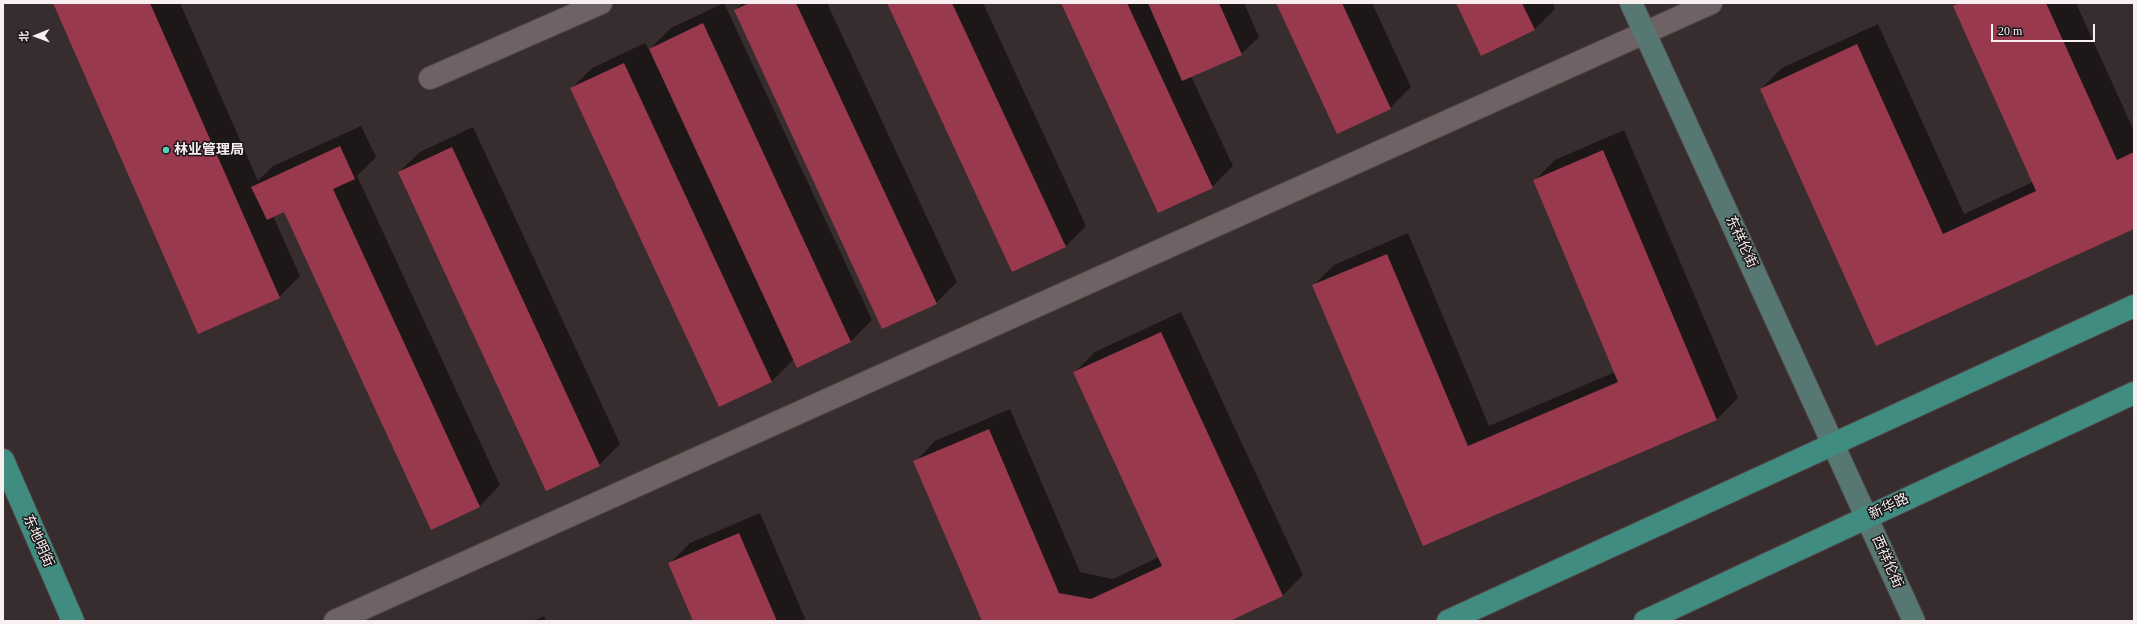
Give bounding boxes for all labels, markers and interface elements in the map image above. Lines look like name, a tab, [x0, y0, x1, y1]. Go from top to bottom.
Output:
north arrow	[16, 16, 56, 56]
scale bar	[1993, 16, 2097, 42]
text: 20 m	[1998, 24, 2022, 38]
text: 北	[18, 31, 30, 42]
place label: 林业管理局	[174, 142, 244, 158]
marker: 林业管理局	[161, 145, 171, 155]
street label: 东祥伦街	[1722, 213, 1760, 271]
street label: 新华路	[1866, 491, 1912, 523]
street label: 东地明街	[19, 512, 57, 570]
street label: 西祥伦街	[1868, 533, 1906, 591]

